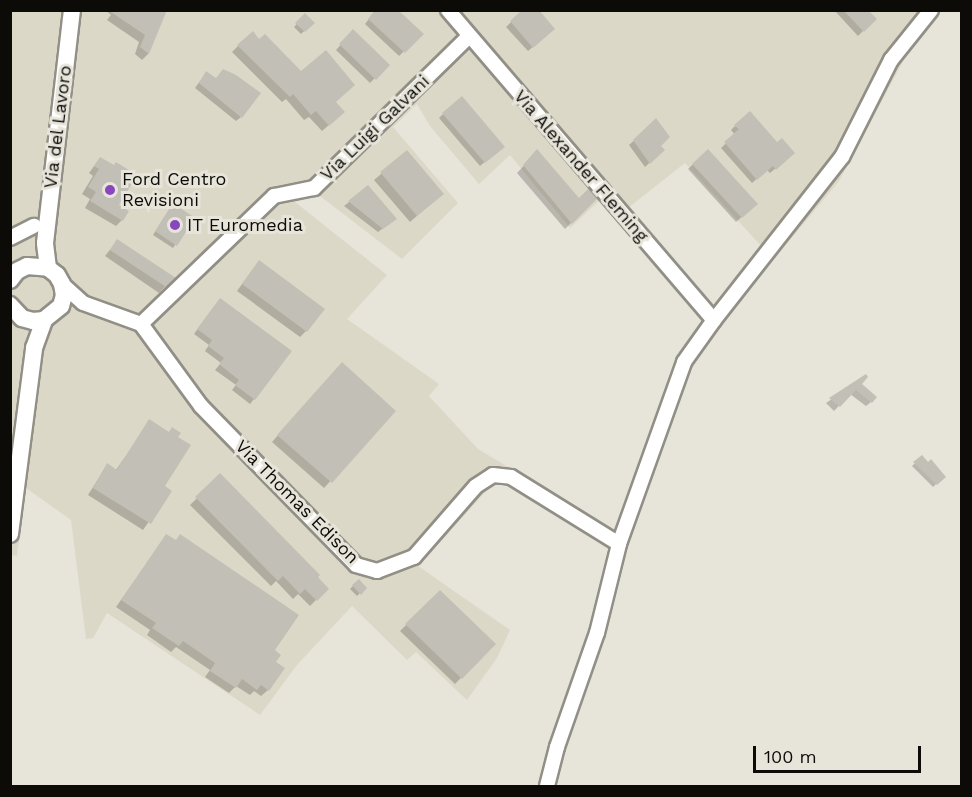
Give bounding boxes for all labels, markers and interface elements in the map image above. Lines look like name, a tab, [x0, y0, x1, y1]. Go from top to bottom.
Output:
street label: Via del Lavoro	[40, 64, 76, 190]
street label: Via Luigi Galvani	[316, 70, 434, 186]
street label: Via Alexander Fleming	[509, 85, 653, 247]
place label: Ford Centro Revisioni	[122, 169, 226, 212]
marker: Ford Centro Revisioni	[103, 183, 117, 197]
place label: IT Euromedia	[187, 214, 303, 236]
marker: IT Euromedia	[168, 218, 182, 232]
street label: Via Thomas Edison	[230, 435, 364, 569]
scale bar	[756, 734, 924, 772]
text: 100 m	[764, 746, 817, 767]

